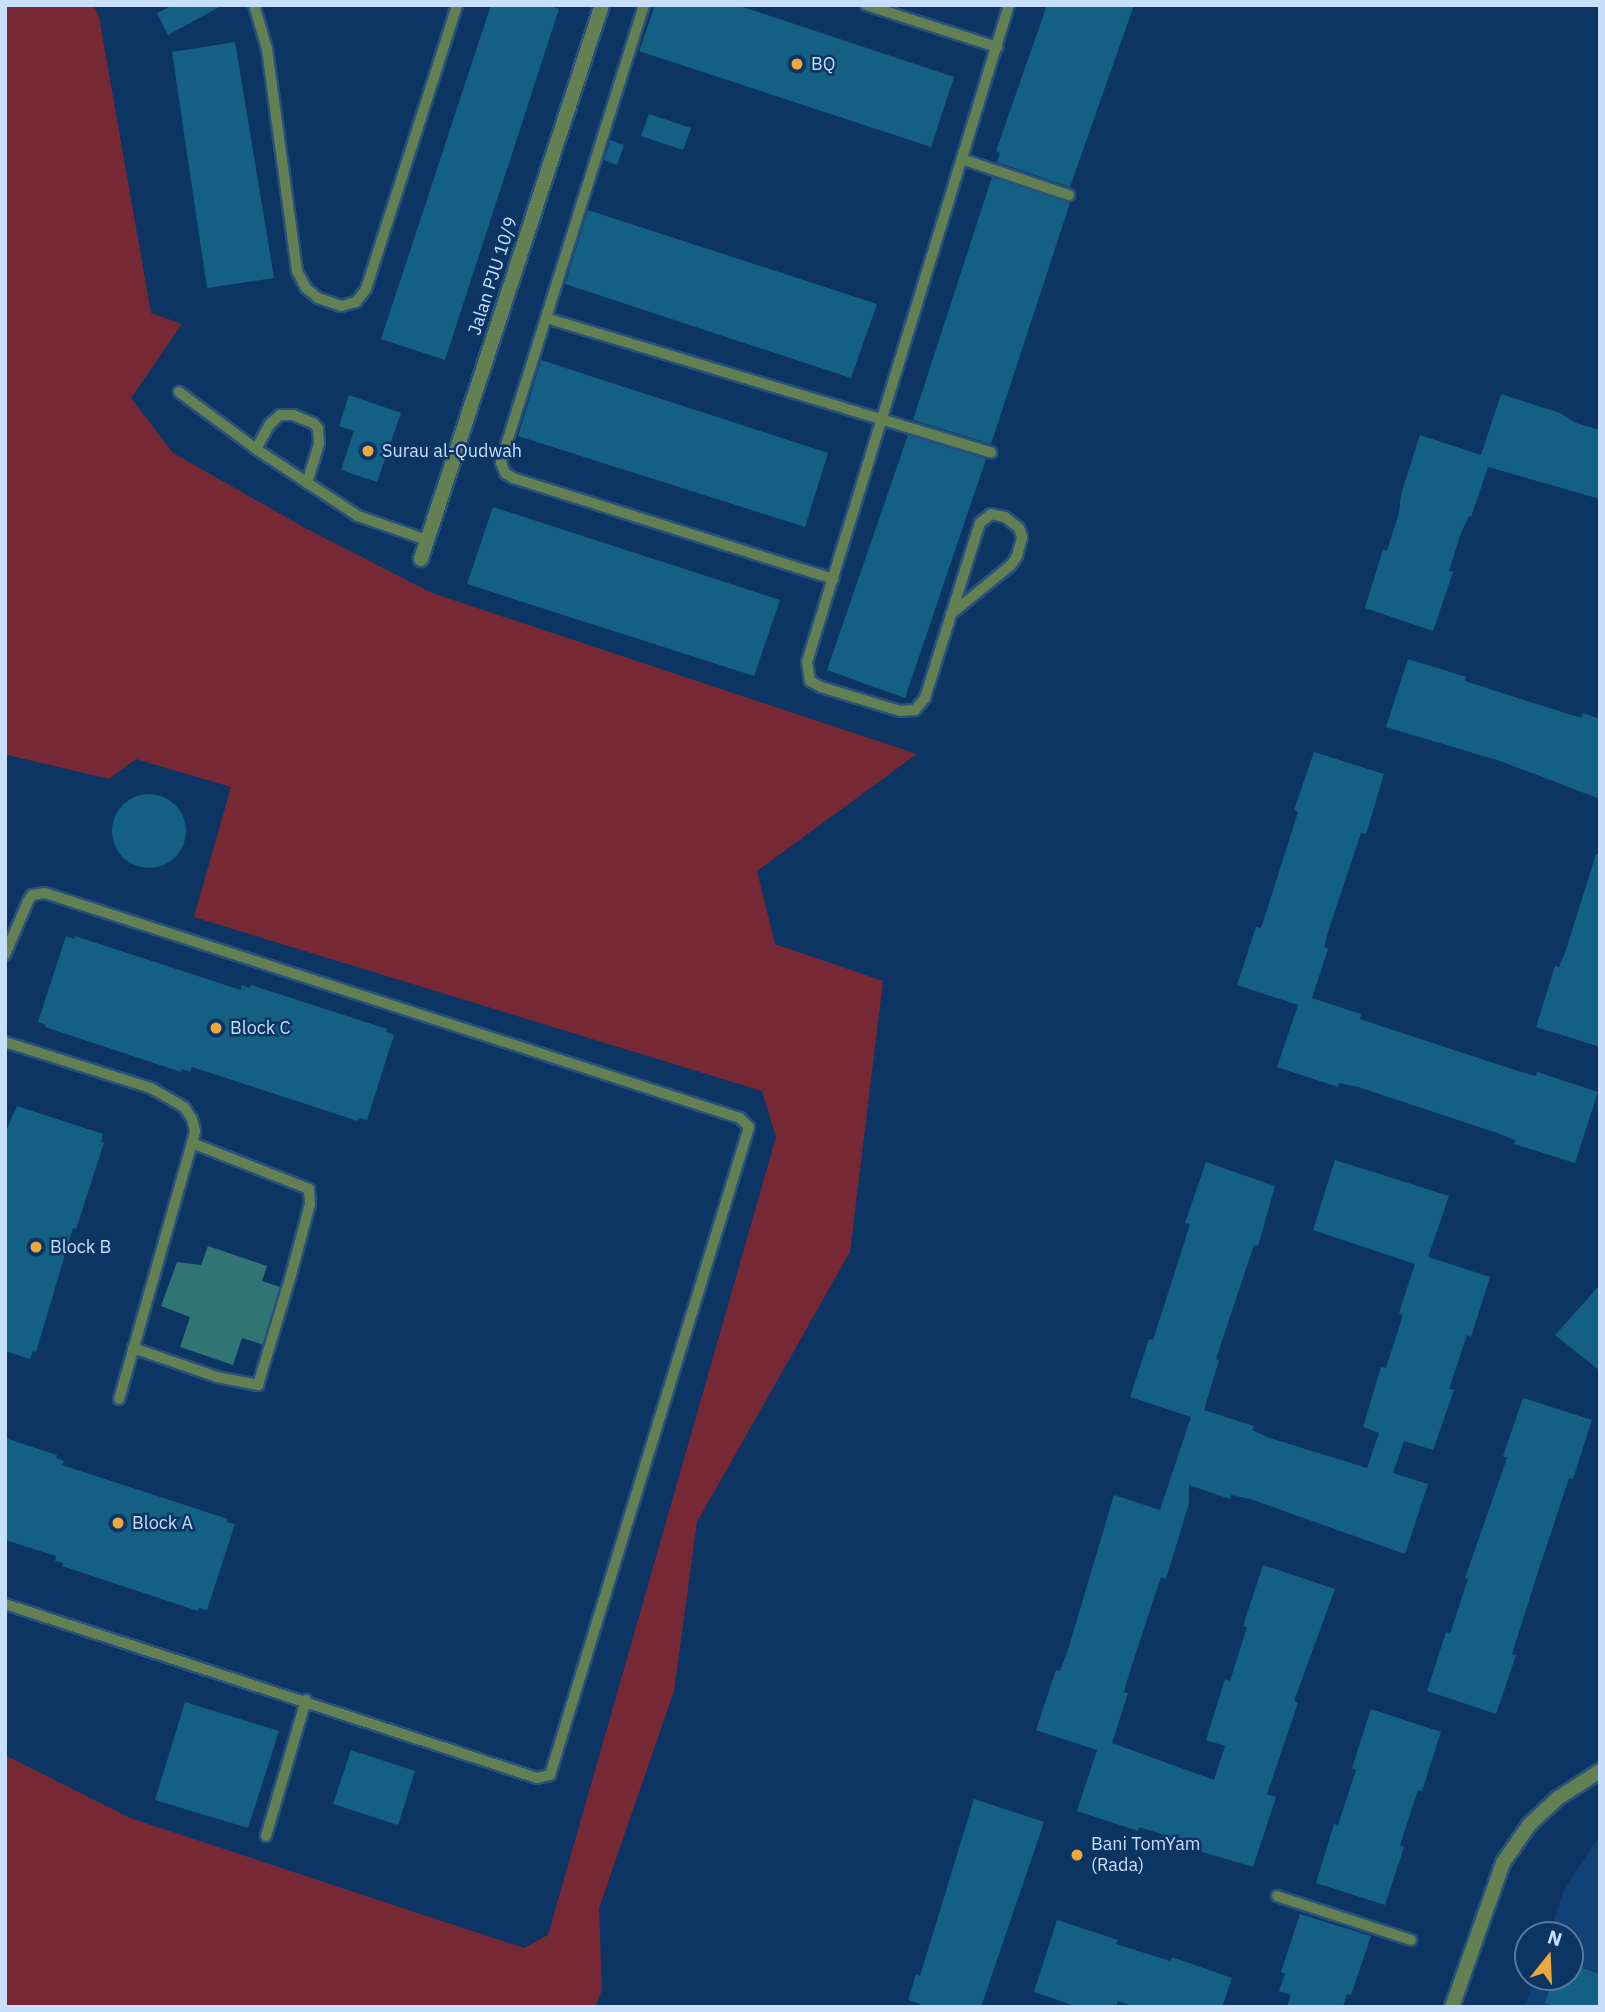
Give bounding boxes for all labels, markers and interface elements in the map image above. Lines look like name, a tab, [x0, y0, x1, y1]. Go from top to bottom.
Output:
place label: BQ	[811, 53, 835, 75]
marker: BQ	[789, 56, 805, 72]
street label: Jalan PJU 10/9	[464, 214, 522, 338]
place label: Surau al-Qudwah	[382, 440, 522, 462]
marker: Surau al-Qudwah	[360, 443, 376, 459]
place label: Block C	[230, 1017, 291, 1039]
marker: Block C	[208, 1020, 224, 1036]
place label: Block B	[50, 1236, 111, 1258]
marker: Block B	[28, 1239, 44, 1255]
place label: Block A	[132, 1512, 193, 1534]
marker: Block A	[110, 1515, 126, 1531]
place label: Bani TomYam (Rada)	[1091, 1834, 1200, 1876]
marker: Bani TomYam (Rada)	[1069, 1847, 1085, 1863]
north arrow	[1514, 1921, 1584, 1991]
text: N	[1545, 1924, 1565, 1951]

